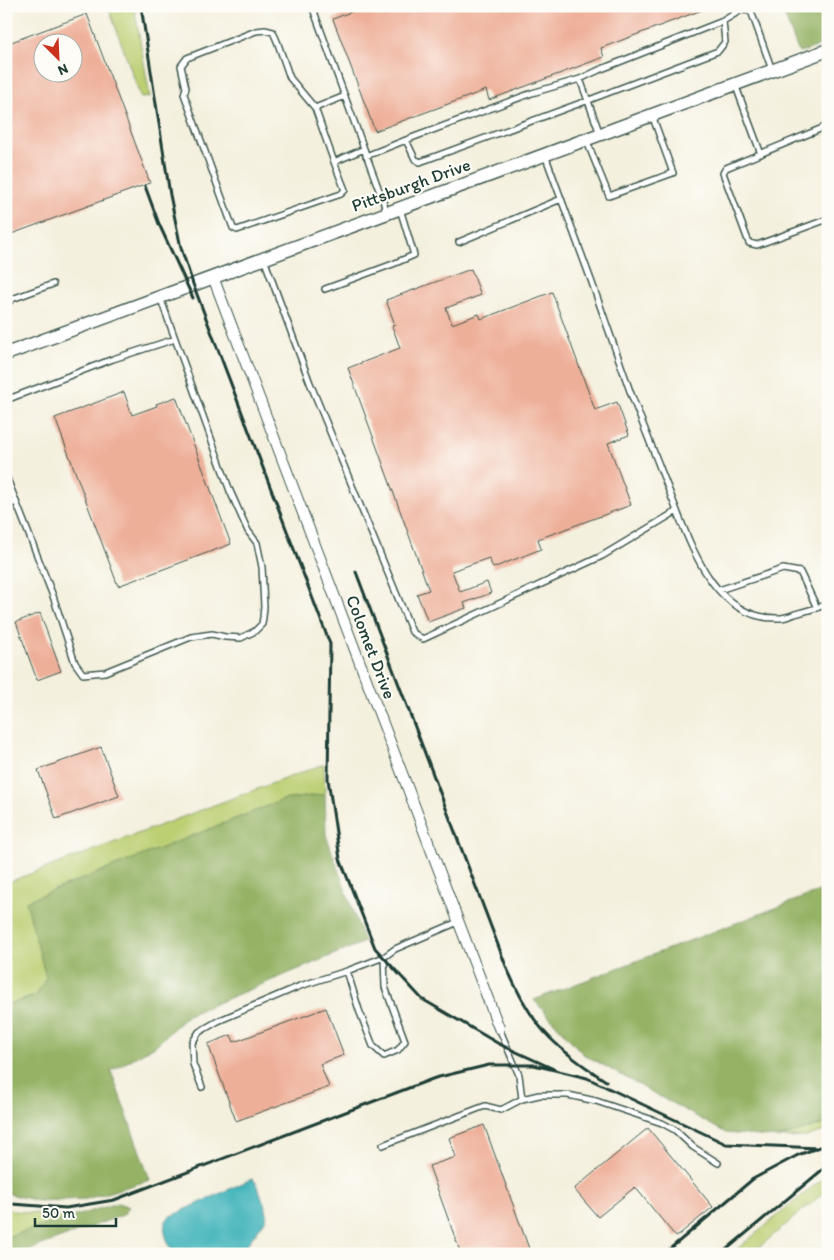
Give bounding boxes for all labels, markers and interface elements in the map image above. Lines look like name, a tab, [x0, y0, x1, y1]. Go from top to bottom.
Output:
north arrow	[32, 32, 82, 82]
text: N	[55, 60, 71, 79]
street label: Pittsburgh Drive	[348, 153, 474, 217]
street label: Colomet Drive	[341, 592, 401, 702]
scale bar	[35, 1195, 116, 1227]
text: 50 m	[42, 1204, 75, 1222]

